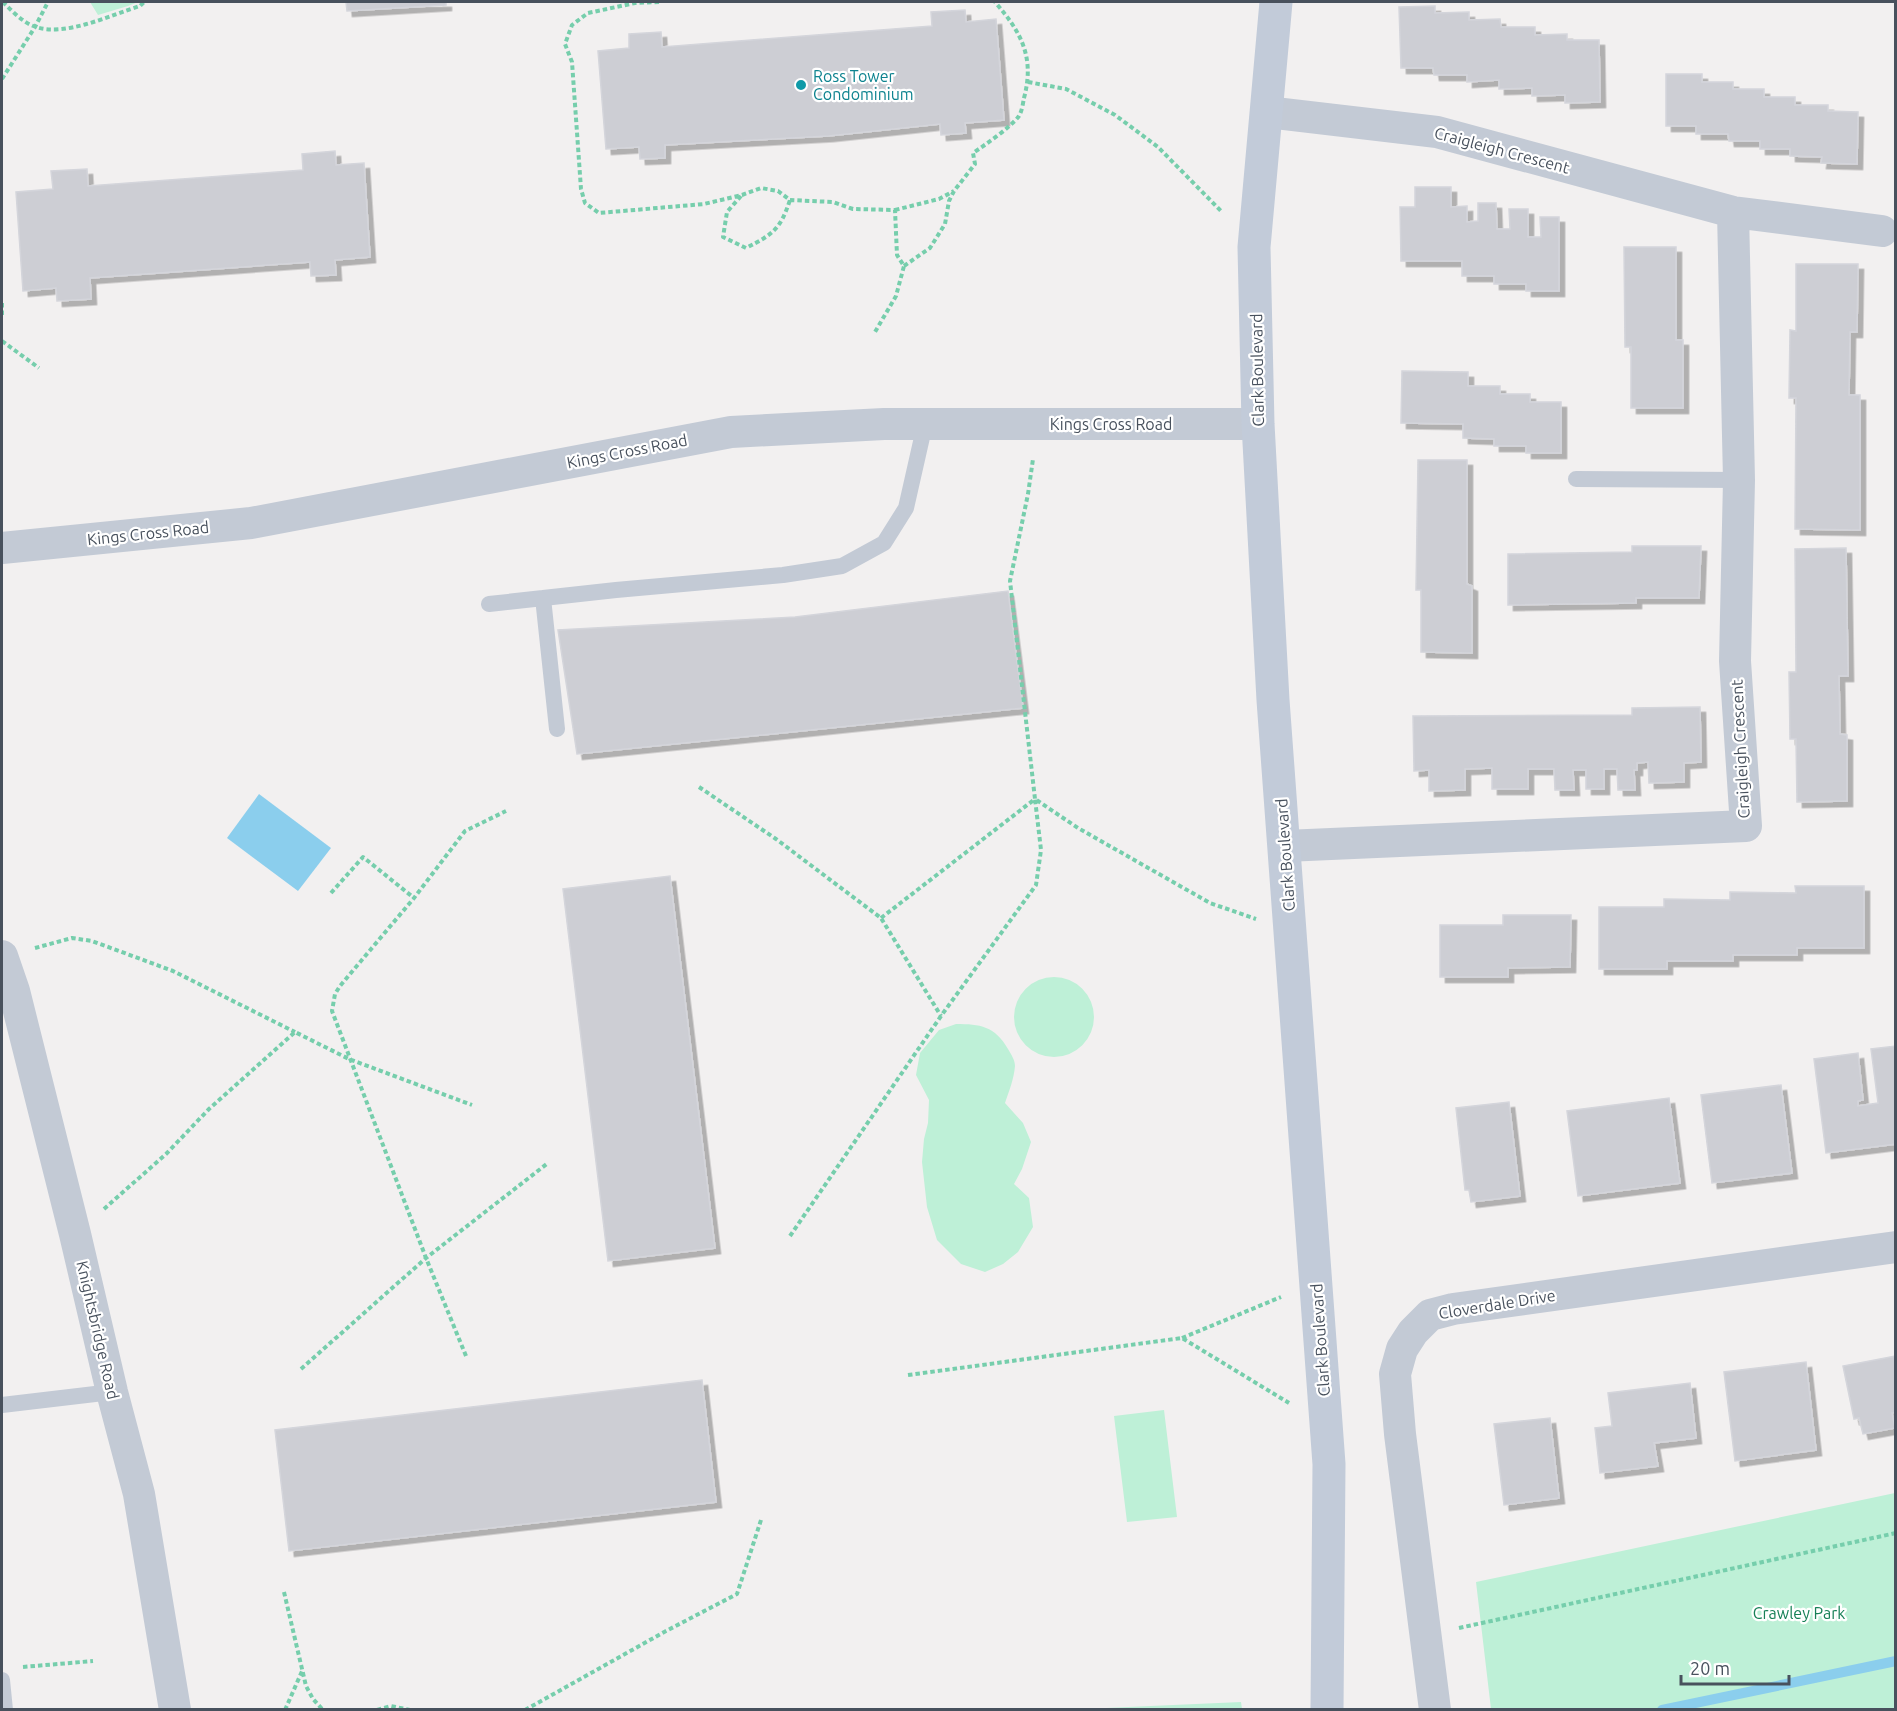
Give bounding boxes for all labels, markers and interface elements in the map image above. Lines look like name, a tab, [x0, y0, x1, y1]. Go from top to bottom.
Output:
place label: Ross Tower Condominium	[813, 67, 914, 103]
marker: Ross Tower Condominium	[794, 78, 808, 92]
street label: Craigleigh Crescent	[1432, 123, 1572, 177]
street label: Clark Boulevard	[1247, 313, 1267, 427]
street label: Kings Cross Road	[1050, 415, 1172, 433]
street label: Kings Cross Road	[565, 430, 689, 472]
street label: Kings Cross Road	[86, 518, 210, 548]
street label: Craigleigh Crescent	[1727, 678, 1753, 819]
street label: Clark Boulevard	[1272, 798, 1298, 912]
street label: Knightsbridge Road	[73, 1259, 123, 1401]
street label: Clark Boulevard	[1307, 1283, 1333, 1397]
street label: Cloverdale Drive	[1437, 1286, 1557, 1322]
park label: Crawley Park	[1753, 1604, 1845, 1622]
scale bar	[1681, 1648, 1789, 1686]
text: 20 m	[1690, 1658, 1730, 1678]

